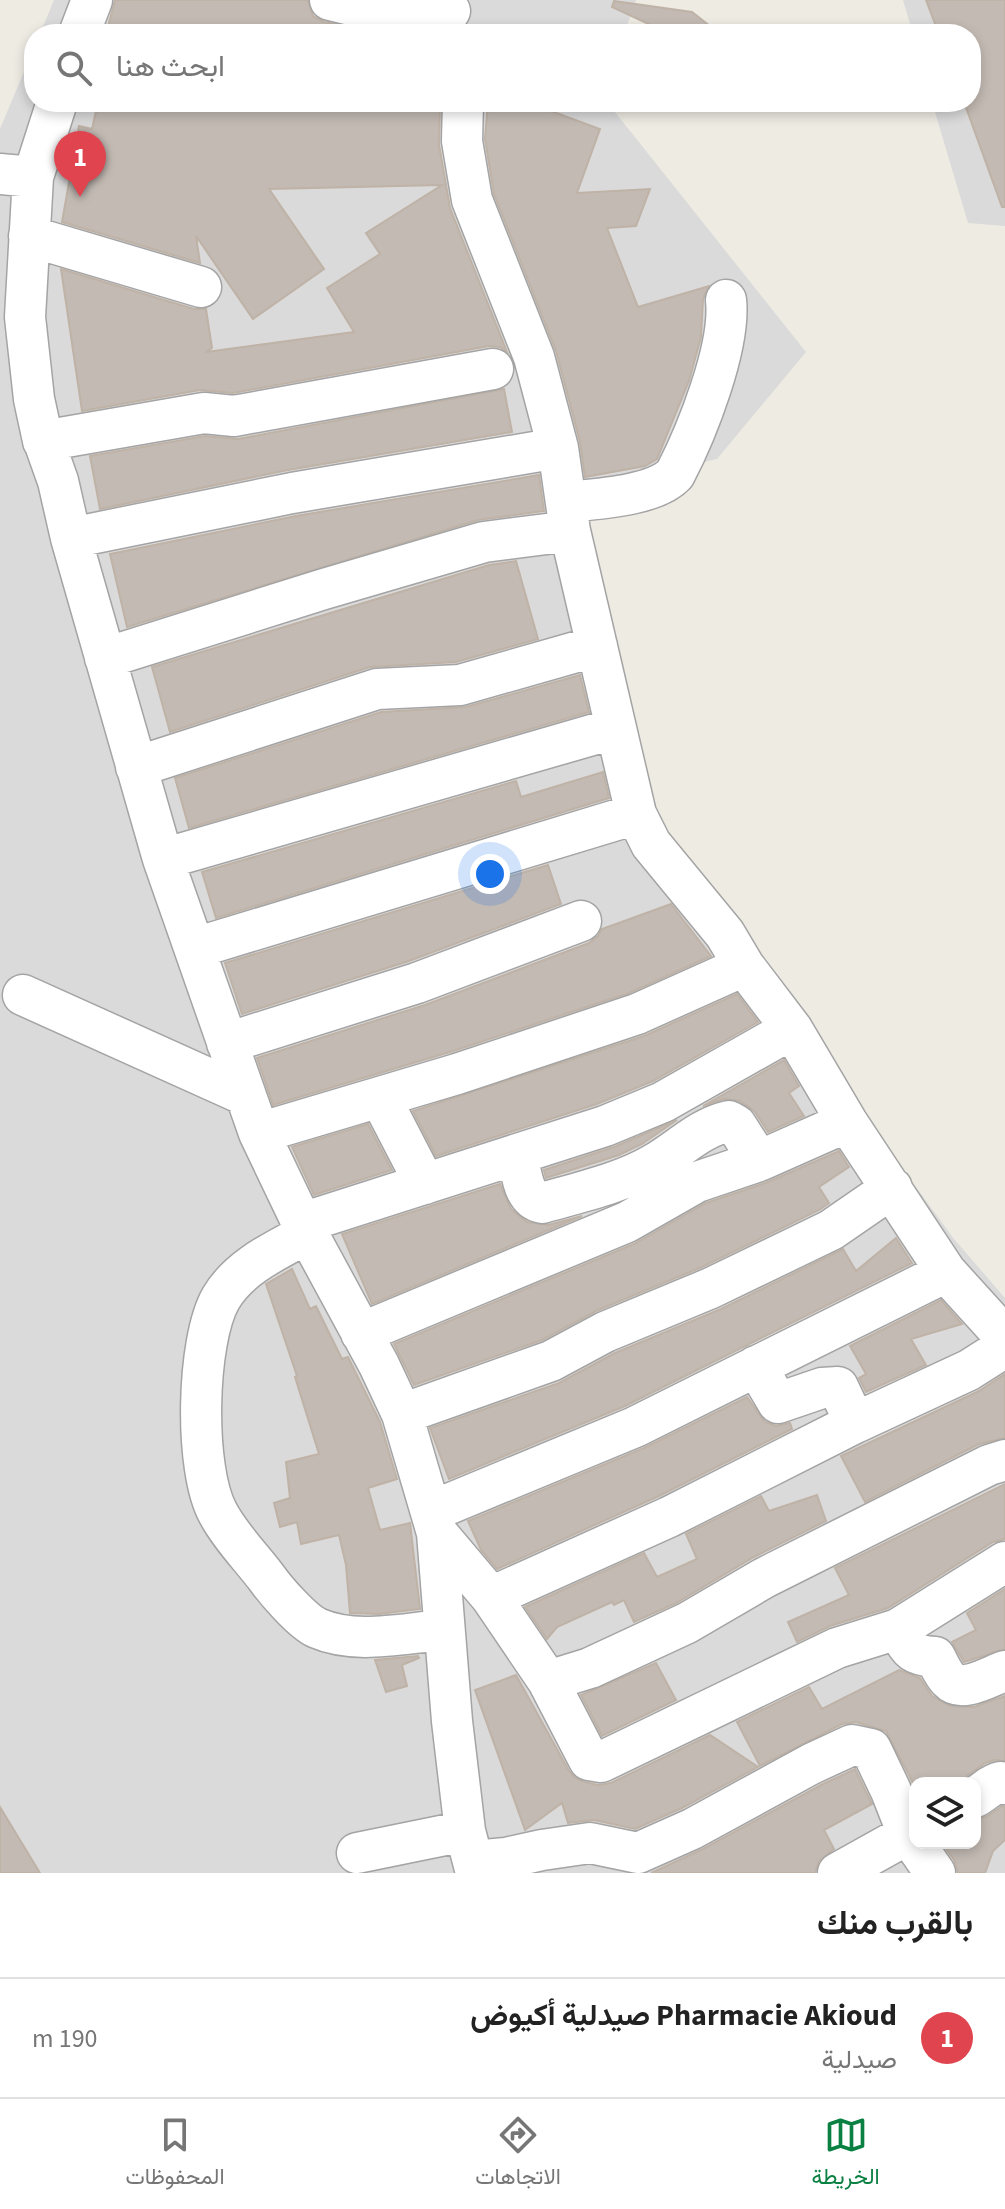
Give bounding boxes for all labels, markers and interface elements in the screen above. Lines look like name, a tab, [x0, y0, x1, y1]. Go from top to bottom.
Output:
search box	[24, 24, 981, 112]
text: ابحث هنا	[116, 45, 225, 88]
icon: search	[52, 46, 96, 90]
pin: 1	[54, 131, 106, 197]
your location	[470, 854, 510, 894]
map controls	[909, 1777, 981, 1849]
button: layers	[909, 1777, 981, 1849]
text: بالقرب منك	[817, 1899, 973, 1948]
text: Pharmacie Akioud صيدلية أكيوض	[470, 1994, 897, 2037]
text: 190 m	[32, 2020, 98, 2057]
text: 1	[940, 2020, 954, 2057]
text: صيدلية	[822, 2041, 897, 2078]
tab: المحفوظات	[125, 2113, 225, 2196]
tab: الاتجاهات	[475, 2113, 561, 2196]
tab: الخريطة	[812, 2113, 880, 2196]

